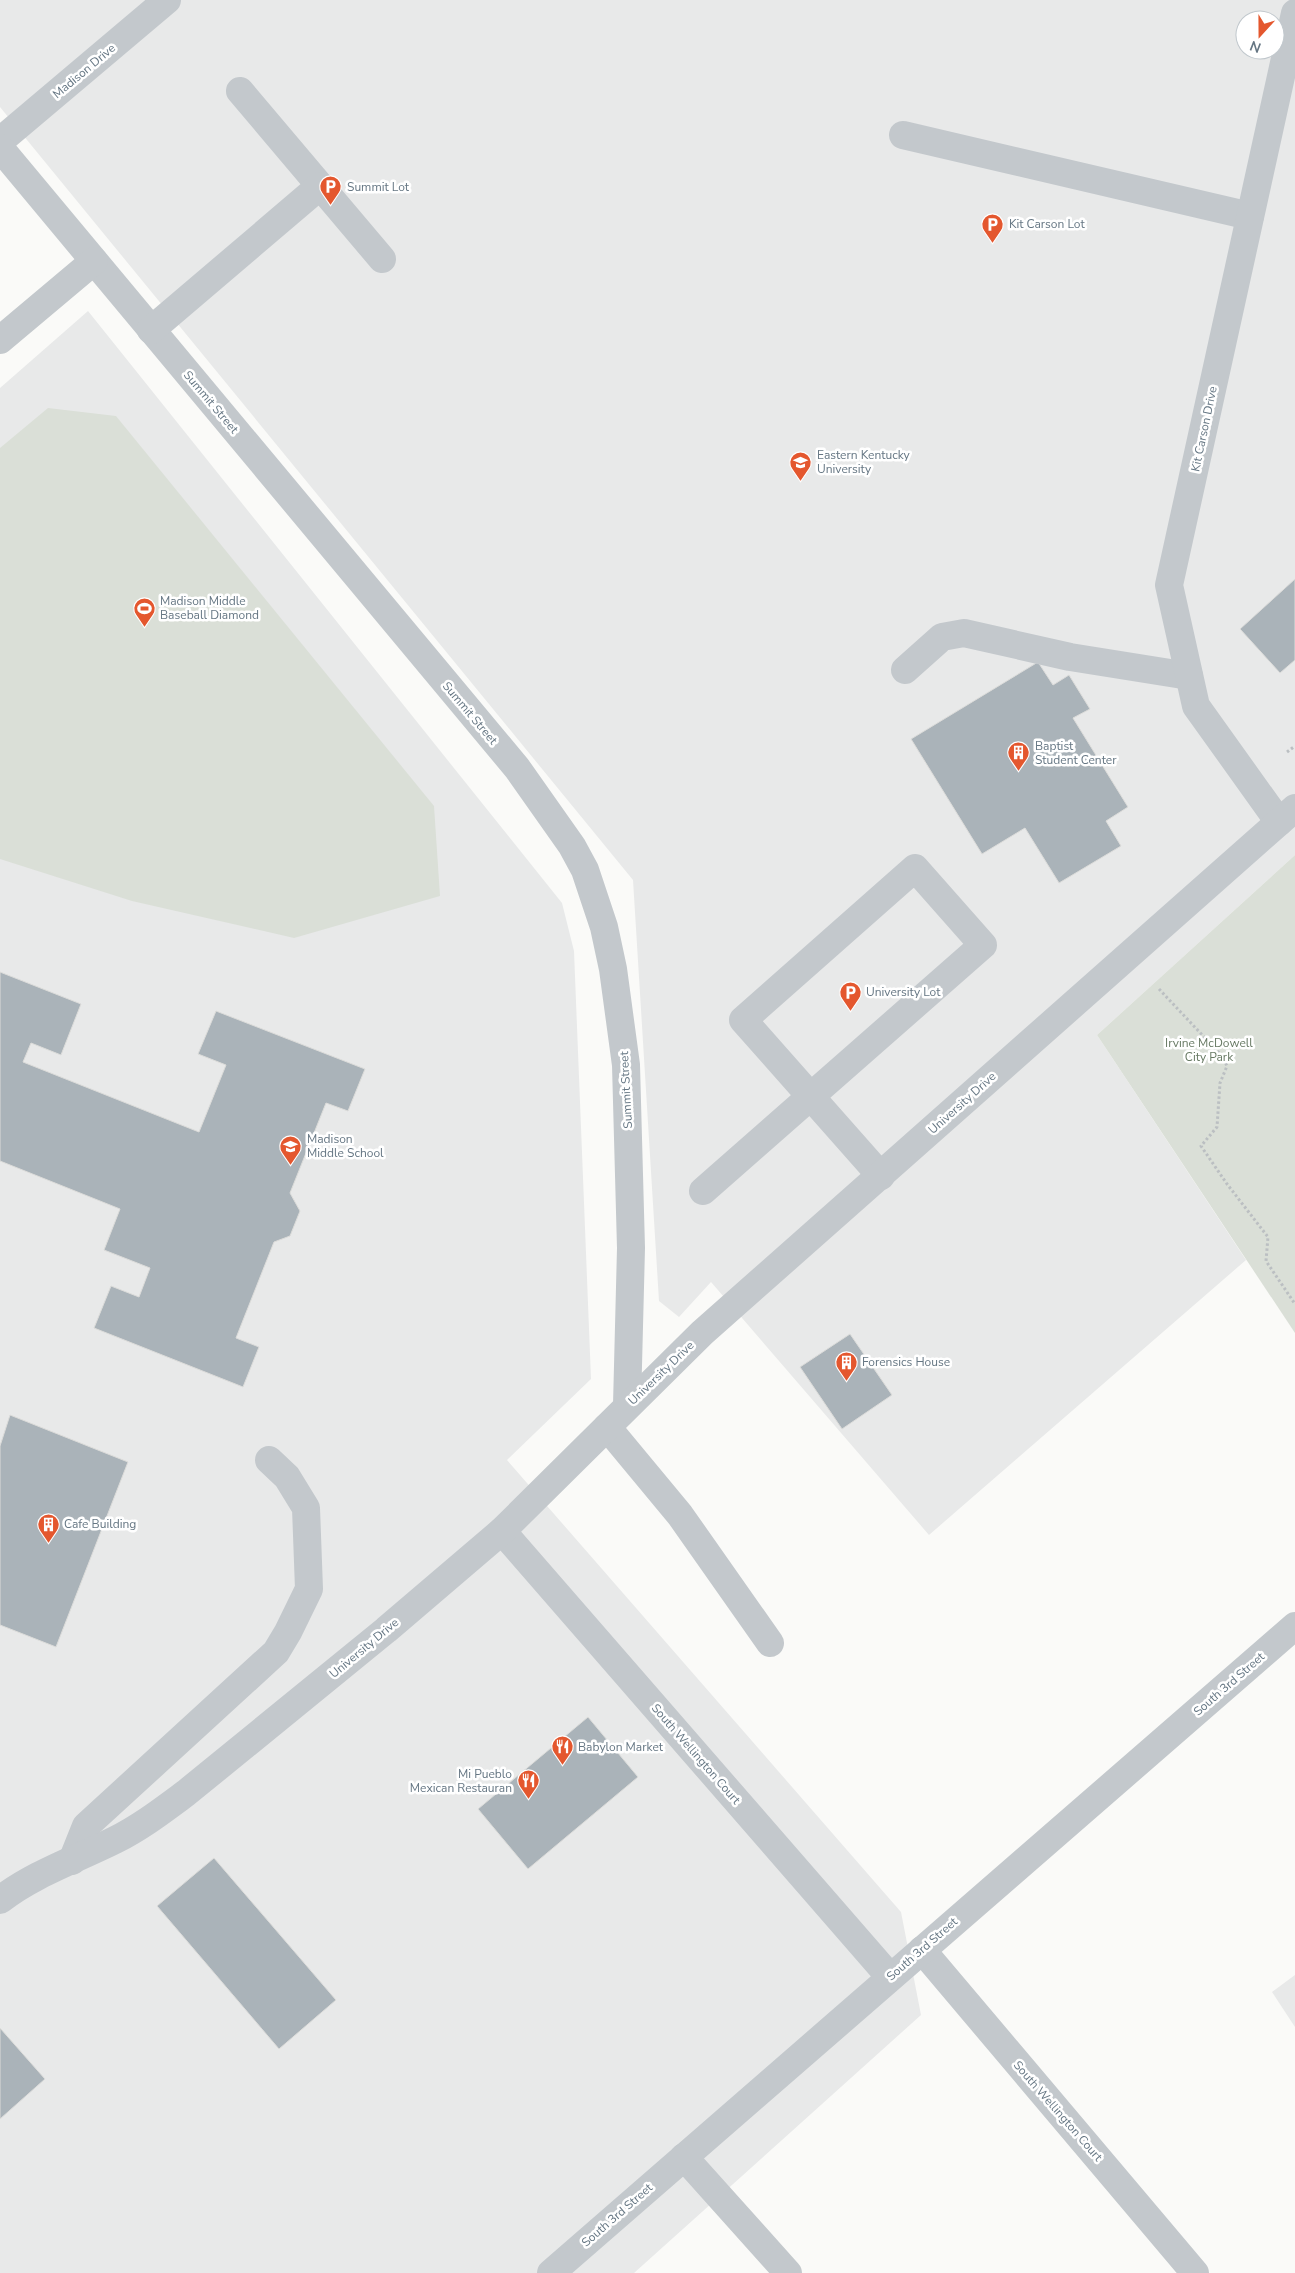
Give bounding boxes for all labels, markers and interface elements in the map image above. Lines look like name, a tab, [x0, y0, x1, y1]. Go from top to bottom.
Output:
north arrow	[1235, 10, 1285, 60]
text: N	[1247, 36, 1264, 57]
street label: Madison Drive	[49, 40, 119, 102]
parking icon: Summit Lot	[319, 175, 343, 206]
place label: Summit Lot	[347, 179, 410, 195]
parking icon: Kit Carson Lot	[981, 212, 1005, 243]
place label: Kit Carson Lot	[1009, 216, 1085, 232]
street label: Summit Street	[180, 367, 243, 437]
street label: Kit Carson Drive	[1187, 385, 1221, 473]
place label: Eastern Kentucky University	[817, 447, 911, 477]
school or university icon: Eastern Kentucky University	[789, 450, 813, 481]
place label: Madison Middle Baseball Diamond	[160, 593, 259, 623]
sports icon: Madison Middle Baseball Diamond	[132, 596, 156, 627]
street label: Summit Street	[439, 678, 502, 748]
place label: Baptist Student Center	[1035, 738, 1117, 768]
building icon: Baptist Student Center	[1007, 741, 1031, 772]
parking icon: University Lot	[838, 980, 862, 1011]
place label: University Lot	[866, 984, 941, 1000]
park label: Irvine McDowell City Park	[1165, 1035, 1253, 1065]
street label: Summit Street	[616, 1050, 636, 1129]
street label: University Drive	[925, 1068, 999, 1138]
place label: Madison Middle School	[307, 1131, 384, 1161]
school or university icon: Madison Middle School	[279, 1134, 303, 1165]
street label: University Drive	[625, 1338, 697, 1408]
building icon: Forensics House	[834, 1350, 858, 1381]
place label: Forensics House	[862, 1354, 950, 1370]
building icon: Cafe Building	[36, 1512, 60, 1543]
place label: Cafe Building	[64, 1516, 136, 1532]
street label: University Drive	[326, 1614, 402, 1682]
street label: South 3rd Street	[1190, 1648, 1268, 1719]
street label: South Wellington Court	[648, 1700, 745, 1808]
restaurant icon: Babylon Market	[550, 1735, 574, 1766]
place label: Babylon Market	[578, 1739, 664, 1755]
place label: Mi Pueblo Mexican Restauran	[410, 1766, 512, 1796]
restaurant icon: Mi Pueblo Mexican Restauran	[516, 1769, 540, 1800]
street label: South 3rd Street	[883, 1913, 961, 1984]
street label: South Wellington Court	[1010, 2057, 1107, 2165]
street label: South 3rd Street	[578, 2179, 656, 2250]

